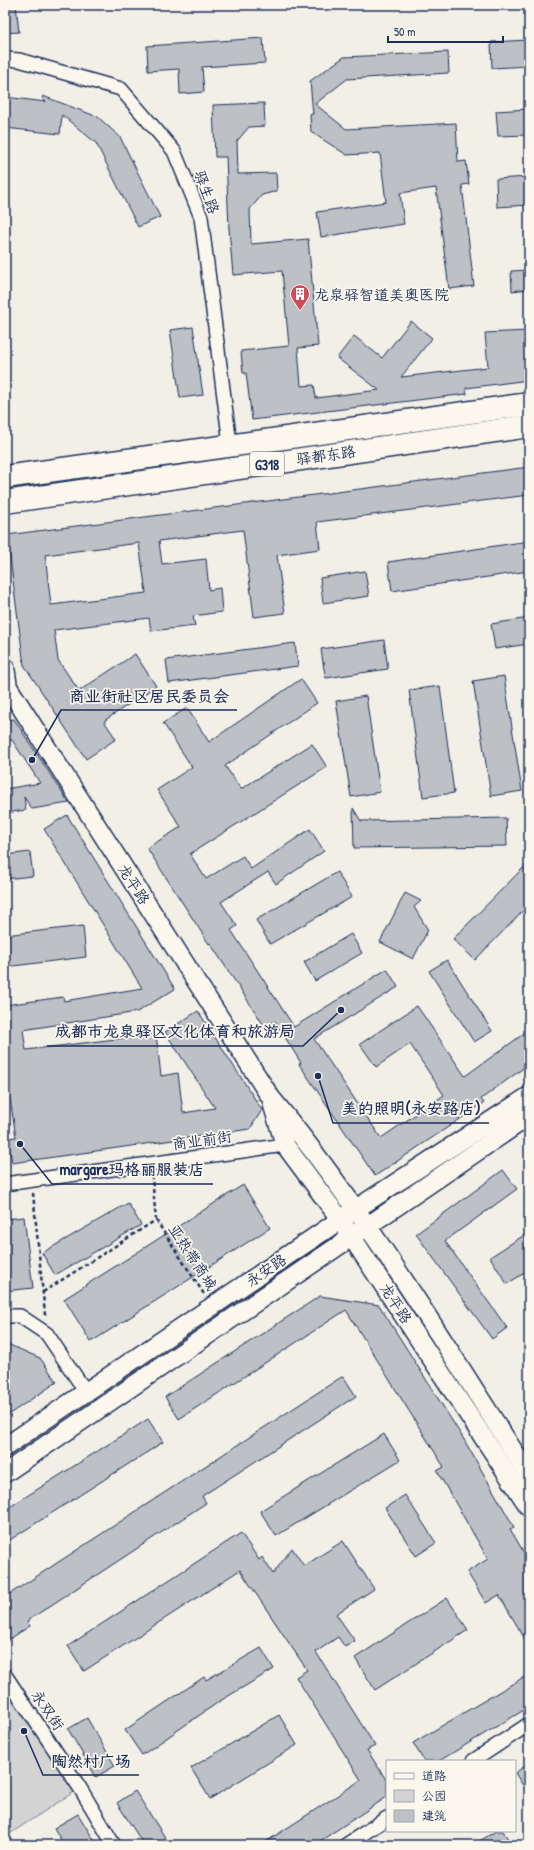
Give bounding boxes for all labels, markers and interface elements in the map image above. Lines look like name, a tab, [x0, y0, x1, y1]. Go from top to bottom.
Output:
scale bar	[388, 18, 503, 44]
text: 50 m	[394, 23, 415, 40]
street label: 驿生路	[189, 167, 225, 217]
building icon: 龙泉驿智道美奥医院	[289, 283, 311, 311]
place label: 龙泉驿智道美奥医院	[314, 284, 449, 305]
street label: 驿都东路	[295, 440, 357, 470]
road number: G318	[250, 452, 284, 476]
callout: 商业街社区居民委员会	[61, 682, 237, 710]
text: 商业街社区居民委员会	[69, 685, 229, 707]
street label: 龙平路	[113, 859, 155, 909]
callout: 成都市龙泉驿区文化体育和旅游局	[47, 1018, 303, 1046]
text: 成都市龙泉驿区文化体育和旅游局	[55, 1020, 295, 1042]
callout: 美的照明(永安路店)	[333, 1095, 489, 1123]
text: 美的照明(永安路店)	[341, 1097, 481, 1119]
street label: 商业前街	[171, 1125, 233, 1155]
callout: margare玛格丽服装店	[52, 1156, 213, 1184]
text: margare玛格丽服装店	[59, 1158, 205, 1181]
street label: 亚热带商城	[164, 1220, 222, 1294]
street label: 永安路	[241, 1249, 291, 1291]
street label: 龙平路	[375, 1278, 417, 1328]
street label: 永双街	[27, 1685, 69, 1735]
callout: 陶然村广场	[43, 1747, 139, 1775]
text: 陶然村广场	[51, 1750, 131, 1772]
legend	[386, 1760, 516, 1832]
text: 道路	[422, 1767, 446, 1784]
text: 公园	[422, 1787, 446, 1804]
text: 建筑	[422, 1807, 446, 1824]

